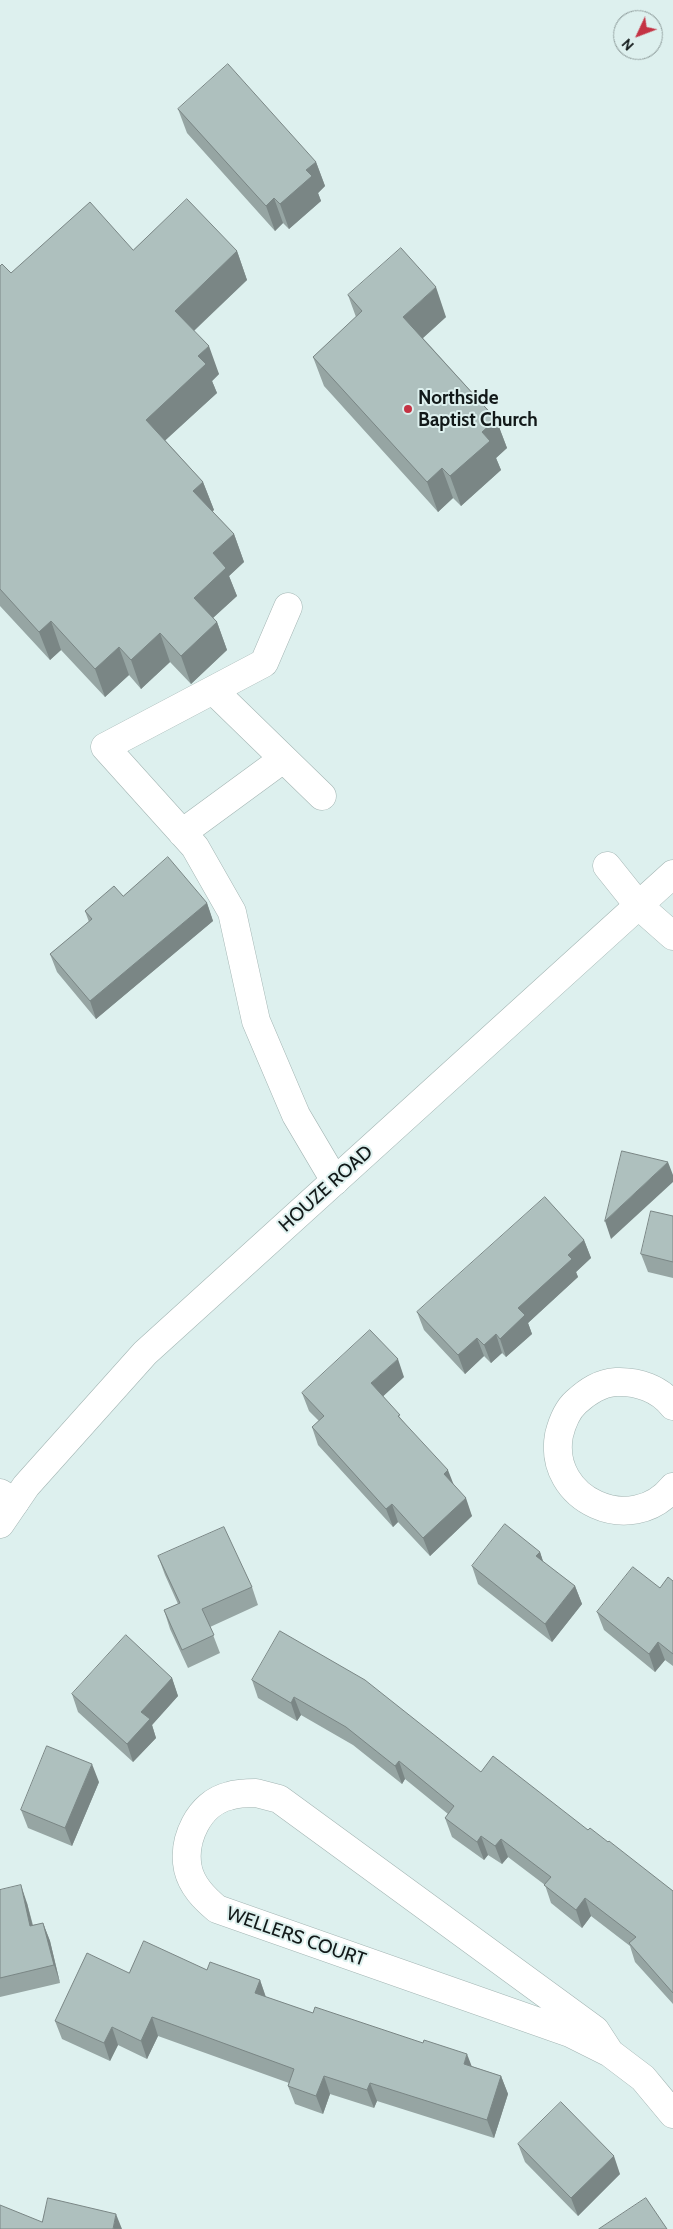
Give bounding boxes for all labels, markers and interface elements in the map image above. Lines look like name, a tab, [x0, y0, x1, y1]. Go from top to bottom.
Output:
north arrow	[613, 10, 663, 60]
text: N	[618, 35, 638, 54]
place label: Northside Baptist Church	[418, 387, 538, 431]
marker: Northside Baptist Church	[402, 403, 414, 415]
street label: HOUZE ROAD	[274, 1141, 378, 1237]
street label: WELLERS COURT	[223, 1902, 369, 1972]

